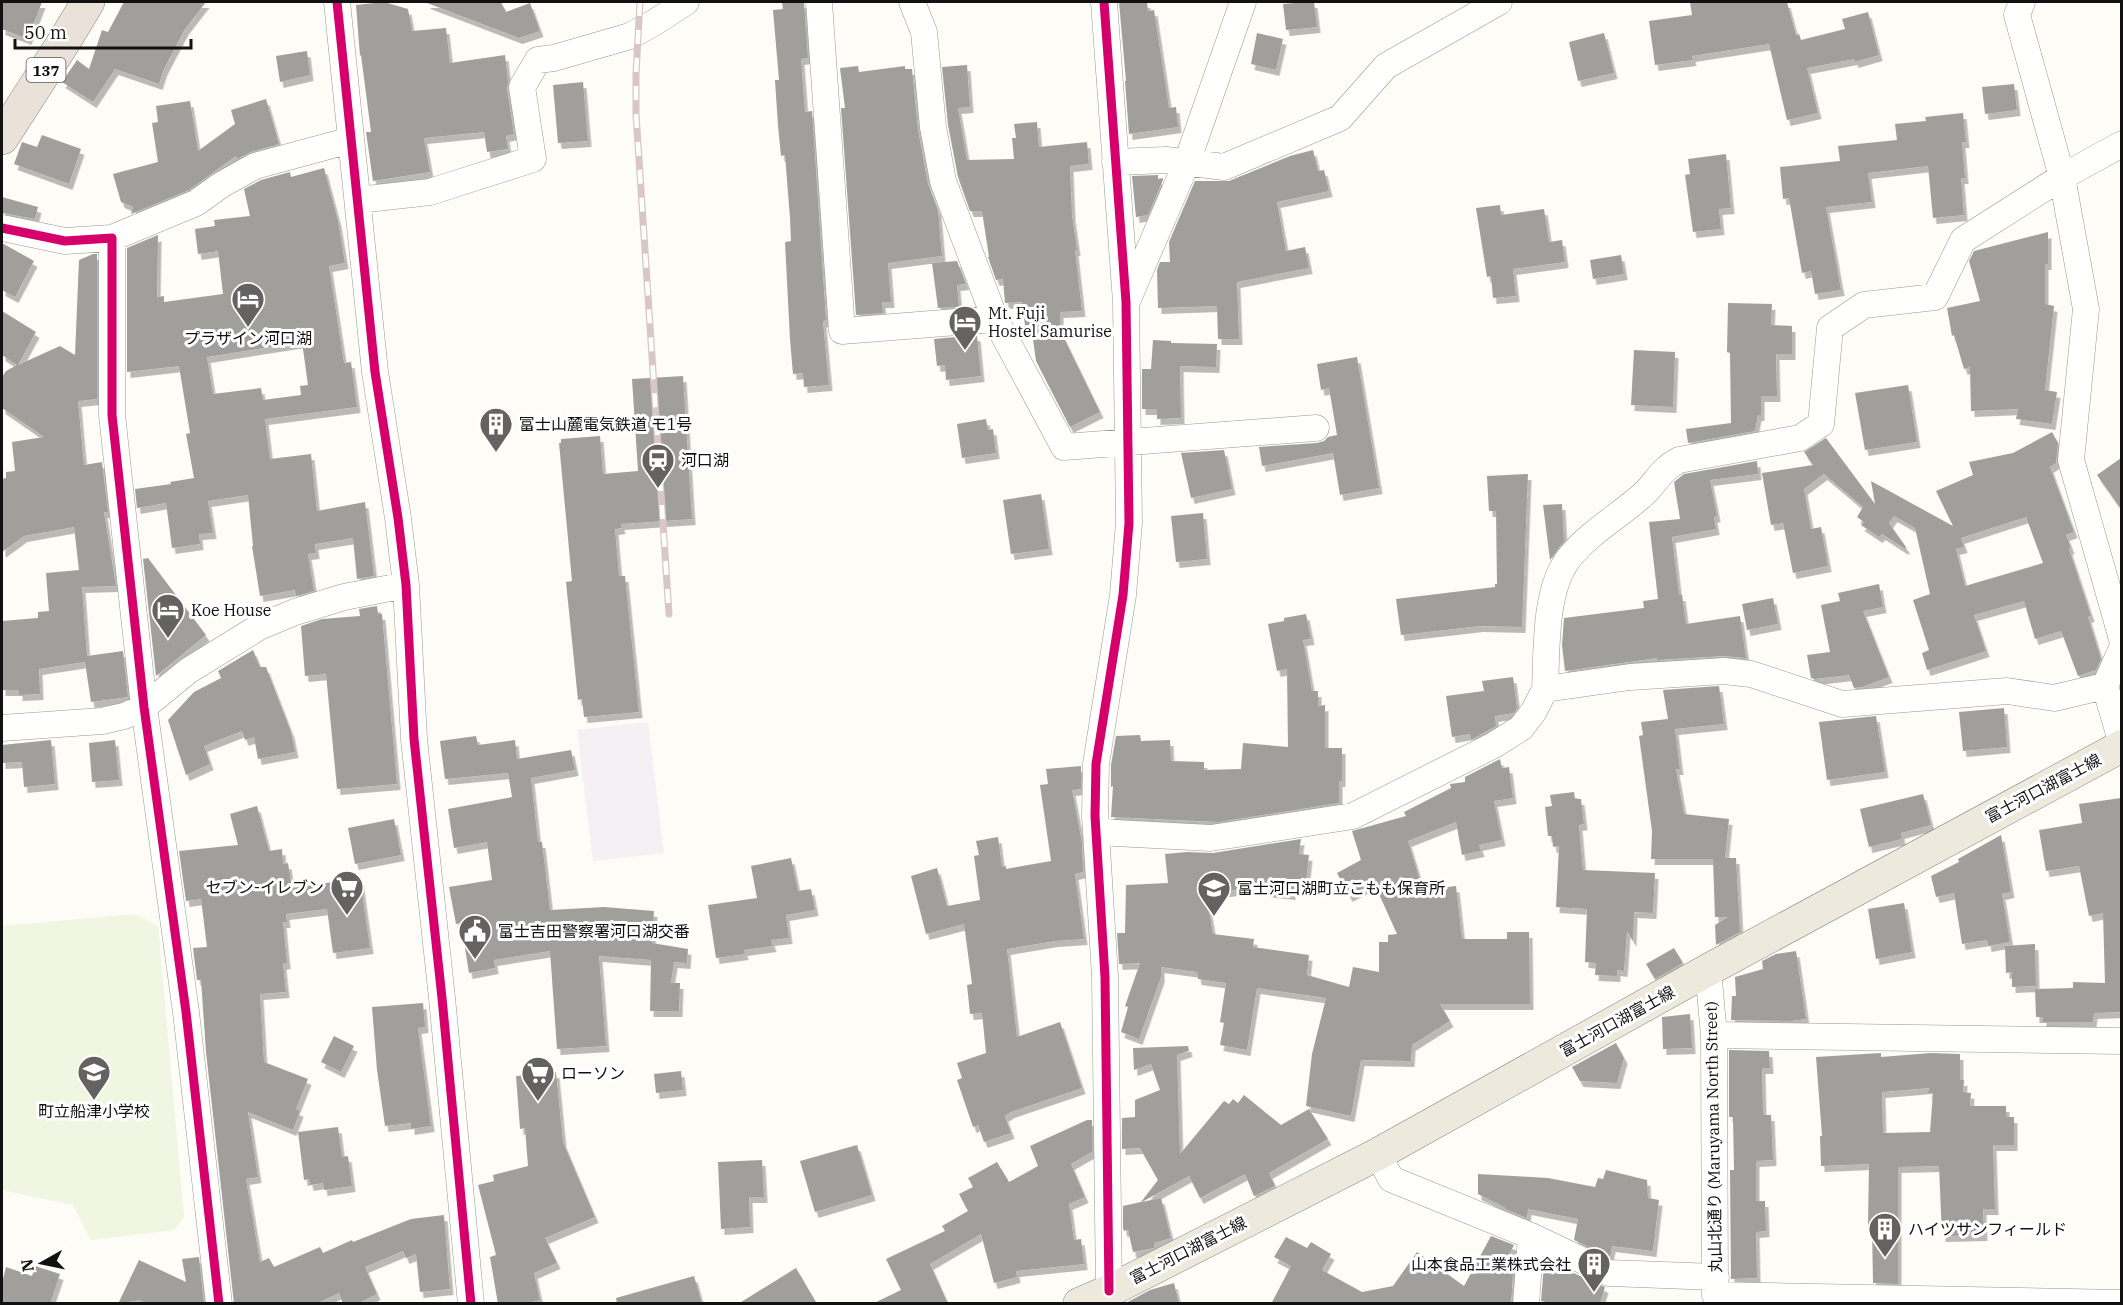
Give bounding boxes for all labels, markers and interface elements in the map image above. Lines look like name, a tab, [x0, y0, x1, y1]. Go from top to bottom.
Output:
scale bar	[15, 12, 190, 50]
text: 50 m	[24, 21, 67, 44]
road number: 137	[26, 58, 66, 82]
hotel icon: プラザイン河口湖	[230, 281, 266, 328]
place label: Mt. Fuji Hostel Samurise	[988, 303, 1112, 341]
hotel icon: Mt. Fuji Hostel Samurise	[947, 304, 983, 351]
place label: プラザイン河口湖	[184, 328, 312, 348]
building icon: 富士山麓電気鉄道 モ1号	[478, 406, 514, 453]
place label: 富士山麓電気鉄道 モ1号	[519, 414, 692, 434]
station icon: 河口湖	[640, 442, 676, 489]
place label: 河口湖	[681, 450, 729, 470]
hotel icon: Koe House	[150, 592, 186, 639]
place label: Koe House	[191, 600, 271, 620]
street label: 富士河口湖富士線	[1982, 749, 2104, 827]
supermarket icon: セブン-イレブン	[329, 869, 365, 916]
school or university icon: 富士河口湖町立こもも保育所	[1196, 870, 1232, 917]
place label: セブン-イレブン	[206, 877, 324, 897]
place label: 富士河口湖町立こもも保育所	[1237, 878, 1445, 898]
public building icon: 富士吉田警察署河口湖交番	[457, 913, 493, 960]
place label: 富士吉田警察署河口湖交番	[498, 921, 690, 941]
street label: 富士河口湖富士線	[1556, 981, 1678, 1061]
street label: 丸山北通り (Maruyama North Street)	[1701, 1001, 1725, 1273]
school or university icon: 町立船津小学校	[76, 1054, 112, 1101]
supermarket icon: ローソン	[520, 1055, 556, 1102]
place label: ローソン	[561, 1063, 625, 1083]
place label: 町立船津小学校	[38, 1101, 150, 1121]
building icon: ハイツサンフィールド	[1867, 1211, 1903, 1258]
street label: 富士河口湖富士線	[1126, 1212, 1250, 1288]
place label: ハイツサンフィールド	[1908, 1219, 2067, 1239]
north arrow	[12, 1233, 72, 1293]
building icon: 山本食品工業株式会社	[1576, 1246, 1612, 1293]
place label: 山本食品工業株式会社	[1411, 1254, 1571, 1274]
text: N	[16, 1258, 38, 1273]

